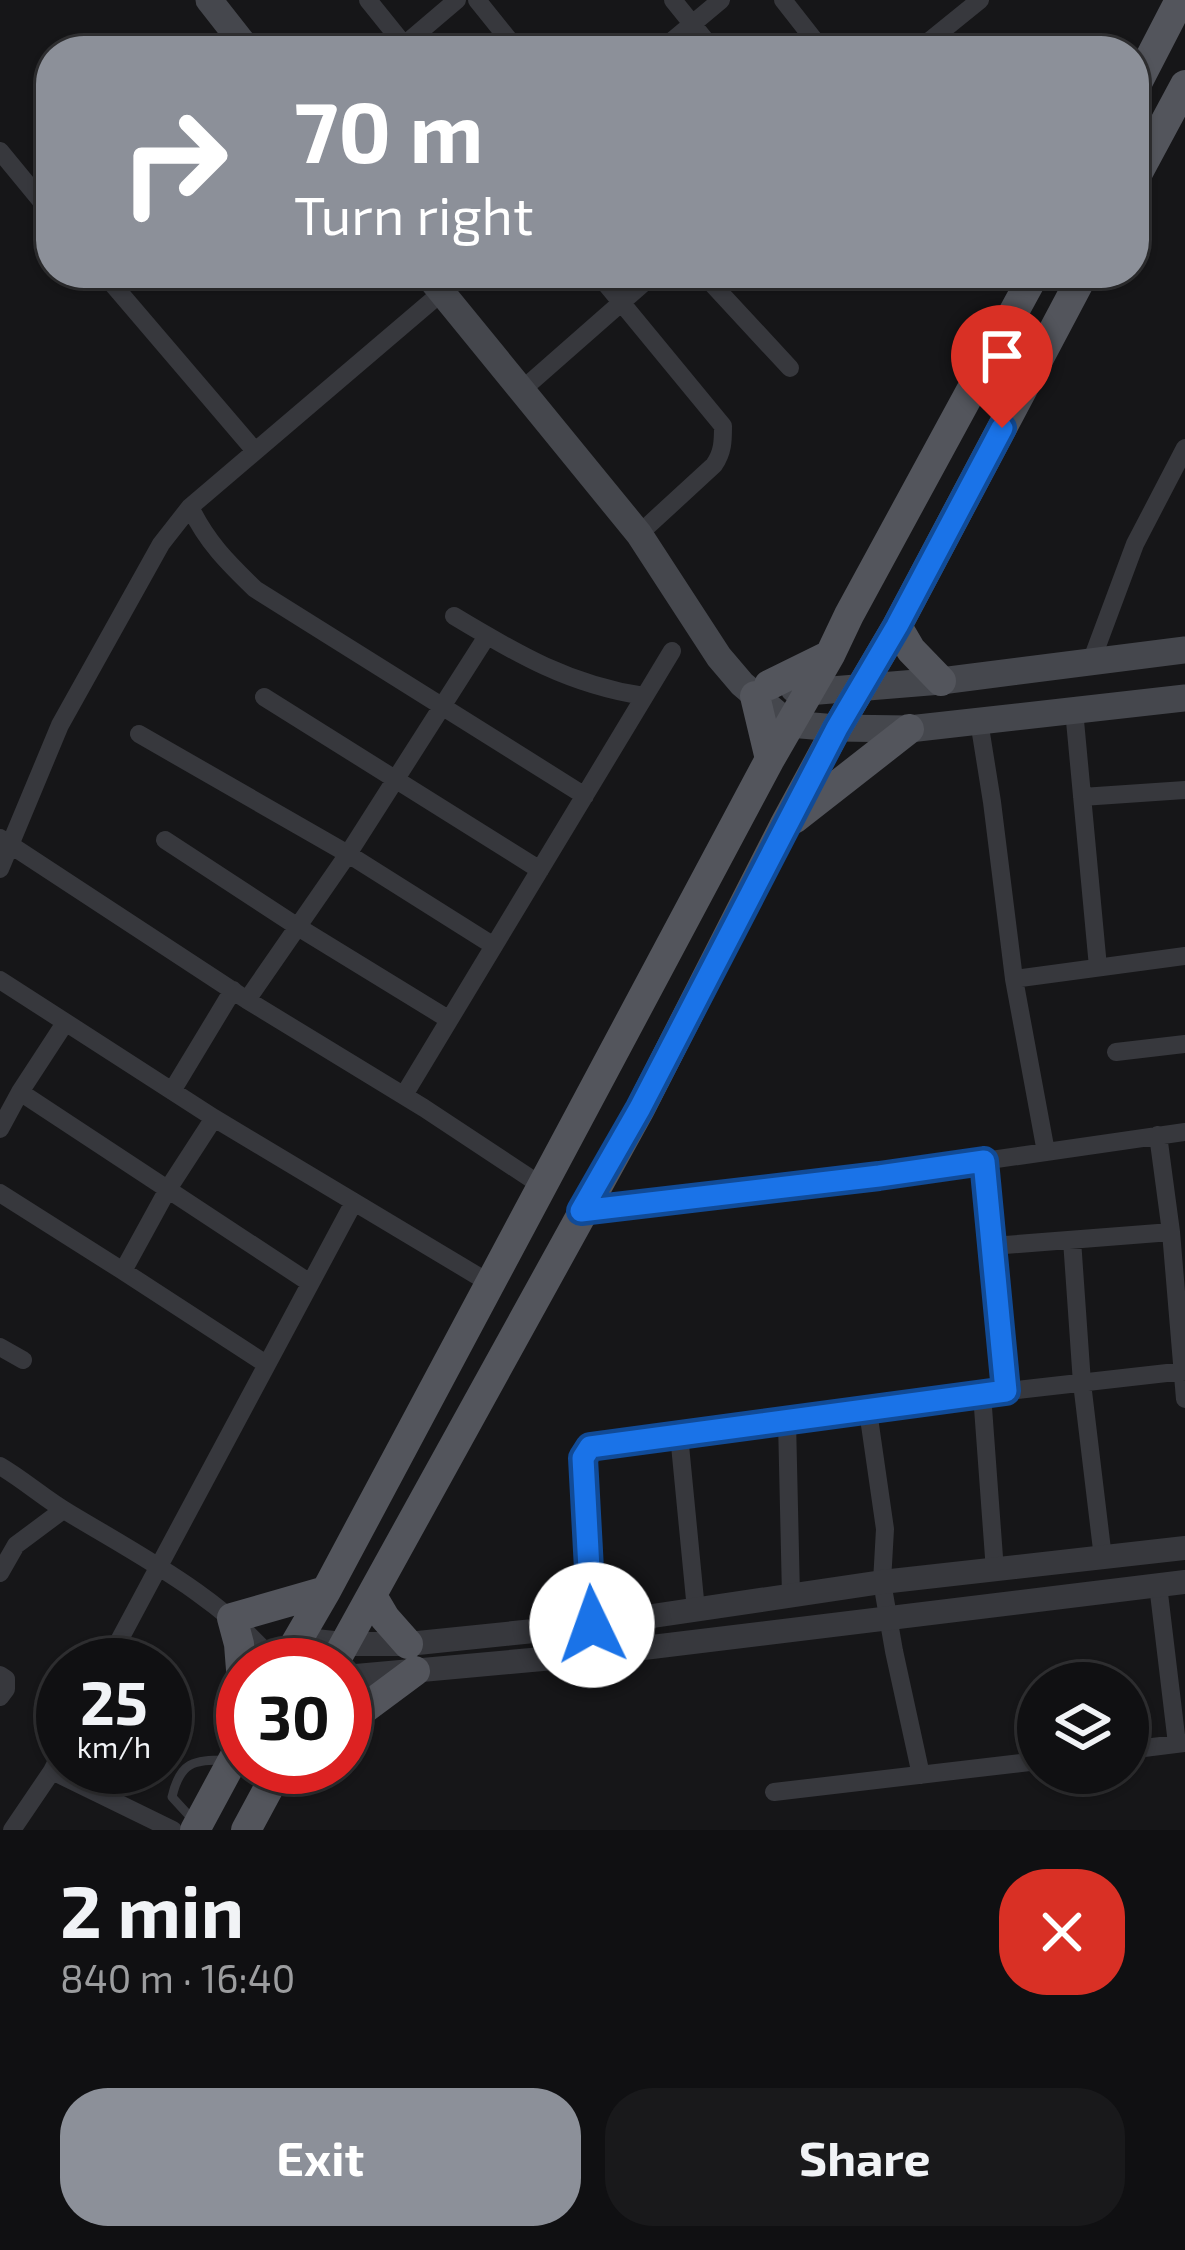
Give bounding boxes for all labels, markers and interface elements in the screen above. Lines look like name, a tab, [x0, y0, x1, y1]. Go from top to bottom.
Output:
text: 70 m	[294, 79, 484, 180]
icon: right	[96, 84, 252, 240]
text: Turn right	[294, 181, 534, 246]
pin	[951, 305, 1053, 428]
icon: arrive	[969, 323, 1035, 389]
position arrow	[529, 1562, 655, 1688]
speed limit sign: 30	[216, 1638, 372, 1794]
map controls	[1017, 1662, 1149, 1794]
button: layers	[1017, 1662, 1149, 1794]
text: 25	[80, 1665, 148, 1737]
text: km/h	[77, 1728, 151, 1764]
text: 2 min	[60, 1866, 244, 1952]
button: close	[999, 1869, 1125, 1995]
text: 840 m · 16:40	[60, 1954, 295, 2001]
button: Exit	[60, 2088, 581, 2226]
button: Share	[605, 2088, 1125, 2226]

